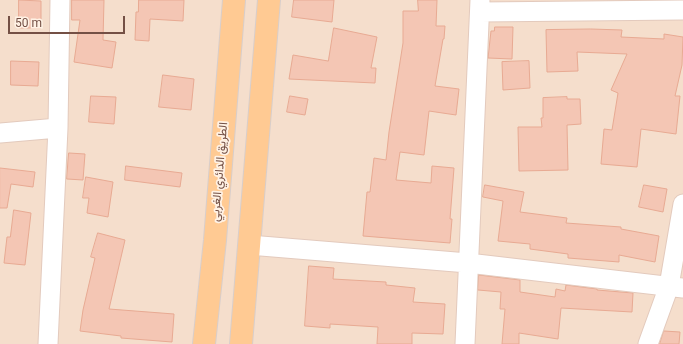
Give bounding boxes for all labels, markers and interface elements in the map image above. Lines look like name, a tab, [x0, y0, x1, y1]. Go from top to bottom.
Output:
scale bar	[10, 8, 127, 34]
text: 50 m	[15, 16, 42, 30]
street label: الطريق الدائري الغربي	[208, 122, 232, 222]

